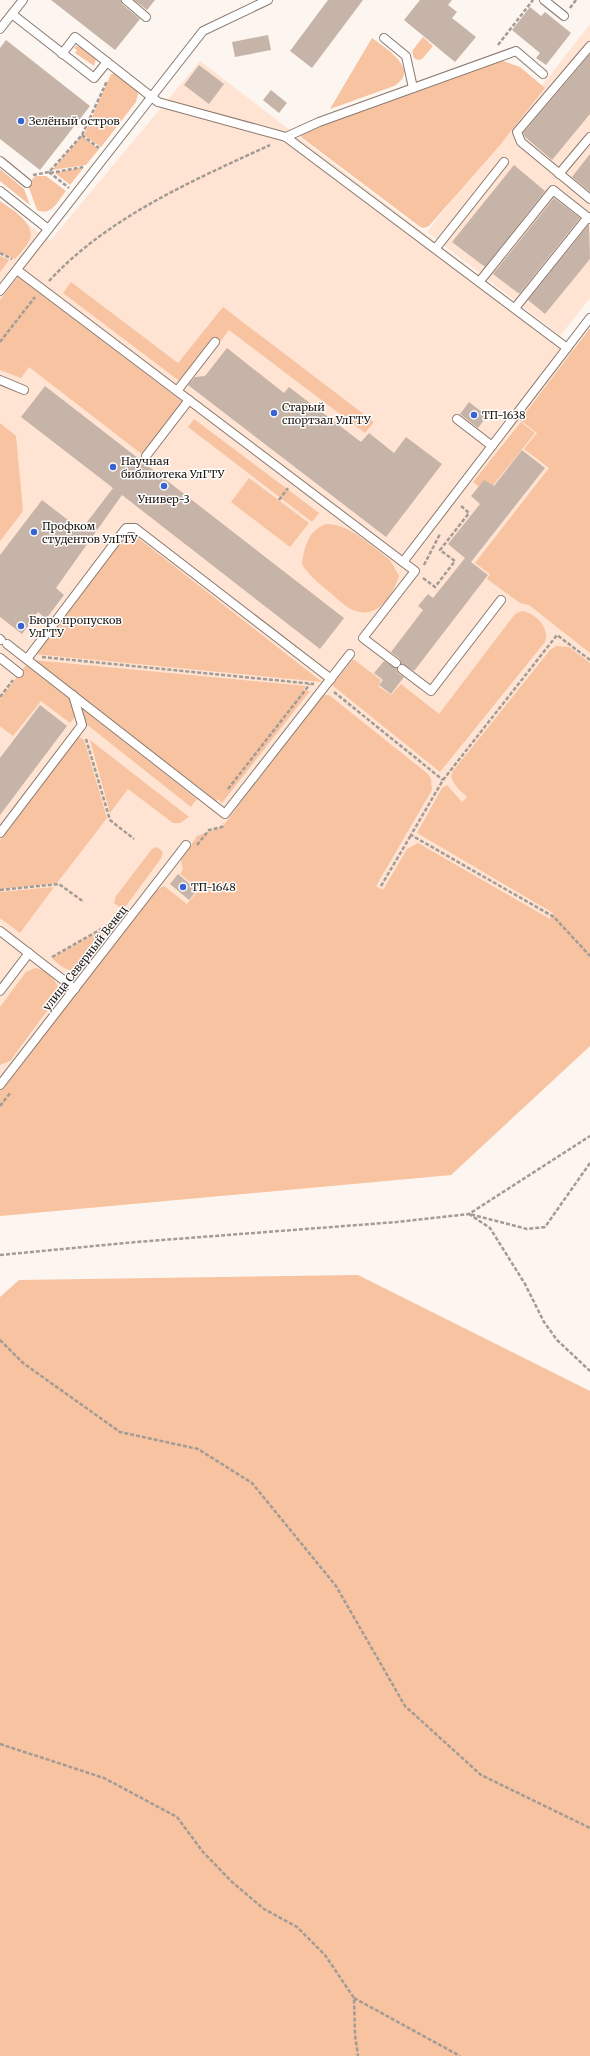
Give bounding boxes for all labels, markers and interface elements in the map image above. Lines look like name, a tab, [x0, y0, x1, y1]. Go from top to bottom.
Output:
place label: Зелёный остров	[29, 114, 120, 128]
marker: Зелёный остров	[16, 116, 26, 126]
place label: Старый спортзал УлГТУ	[282, 400, 372, 427]
marker: Старый спортзал УлГТУ	[269, 408, 279, 418]
place label: ТП-1638	[482, 408, 526, 422]
marker: ТП-1638	[469, 410, 479, 420]
place label: Научная библиотека УлГТУ	[121, 454, 226, 481]
marker: Научная библиотека УлГТУ	[108, 462, 118, 472]
marker: Универ-3	[159, 481, 169, 491]
place label: Универ-3	[137, 492, 190, 506]
place label: Профком студентов УлГТУ	[42, 519, 139, 546]
marker: Профком студентов УлГТУ	[29, 527, 39, 537]
place label: Бюро пропусков УлГТУ	[28, 613, 122, 640]
marker: Бюро пропусков УлГТУ	[16, 621, 26, 631]
place label: ТП-1648	[191, 880, 236, 894]
marker: ТП-1648	[178, 882, 188, 892]
street label: улица Северный Венец	[40, 903, 130, 1013]

